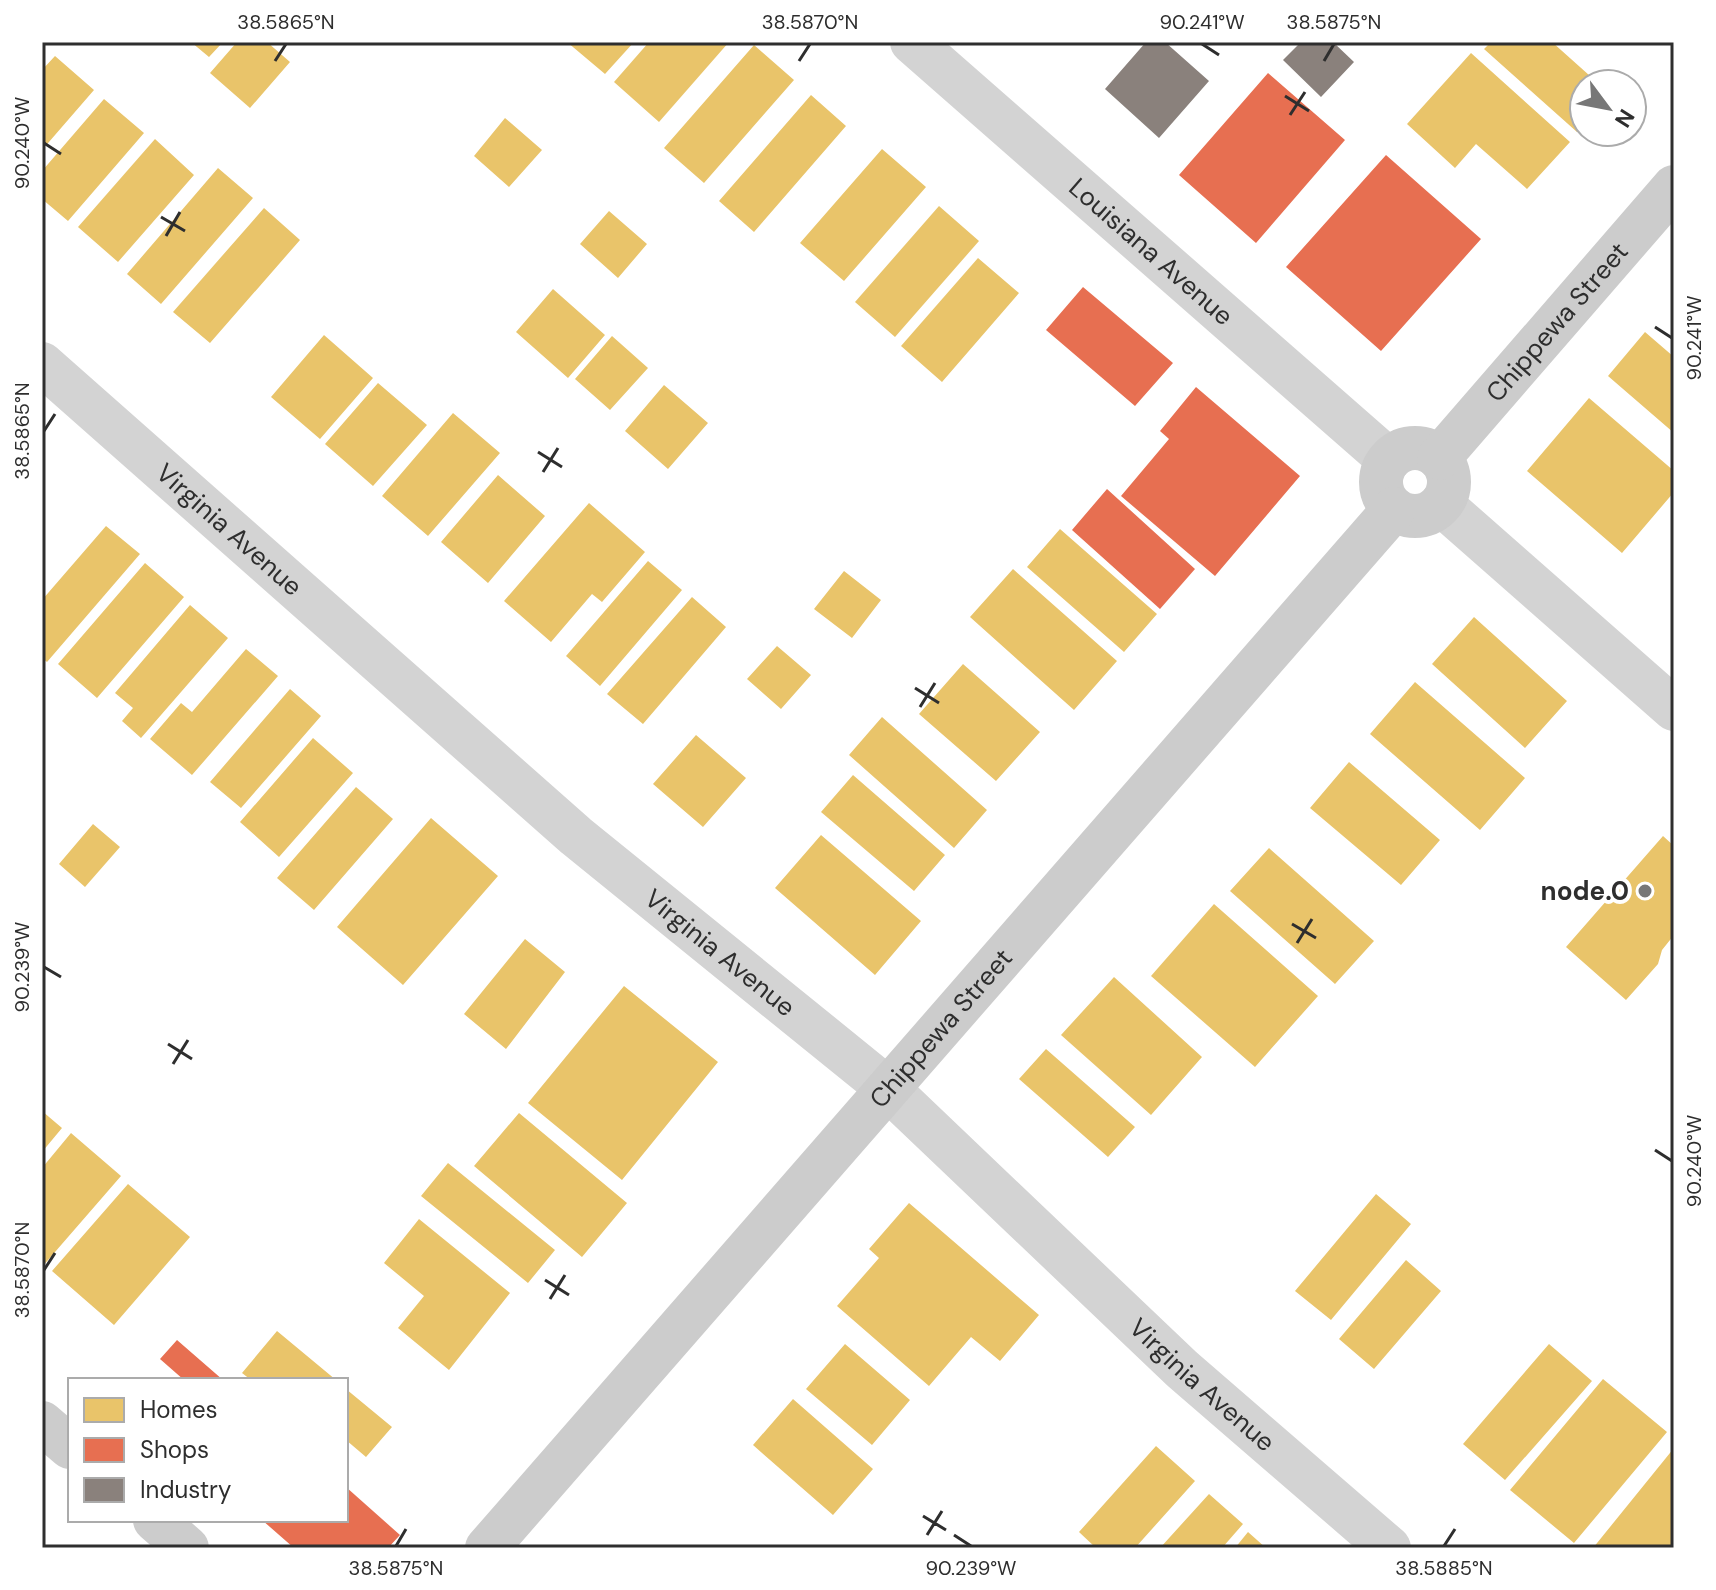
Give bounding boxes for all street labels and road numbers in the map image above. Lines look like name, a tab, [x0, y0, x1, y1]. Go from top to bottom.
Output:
street label: Louisiana Avenue	[1062, 170, 1240, 333]
street label: Chippewa Street	[1478, 235, 1636, 409]
street label: Virginia Avenue	[149, 456, 310, 603]
street label: Virginia Avenue	[638, 881, 802, 1024]
street label: Chippewa Street	[862, 941, 1020, 1115]
street label: Virginia Avenue	[1122, 1311, 1282, 1459]

